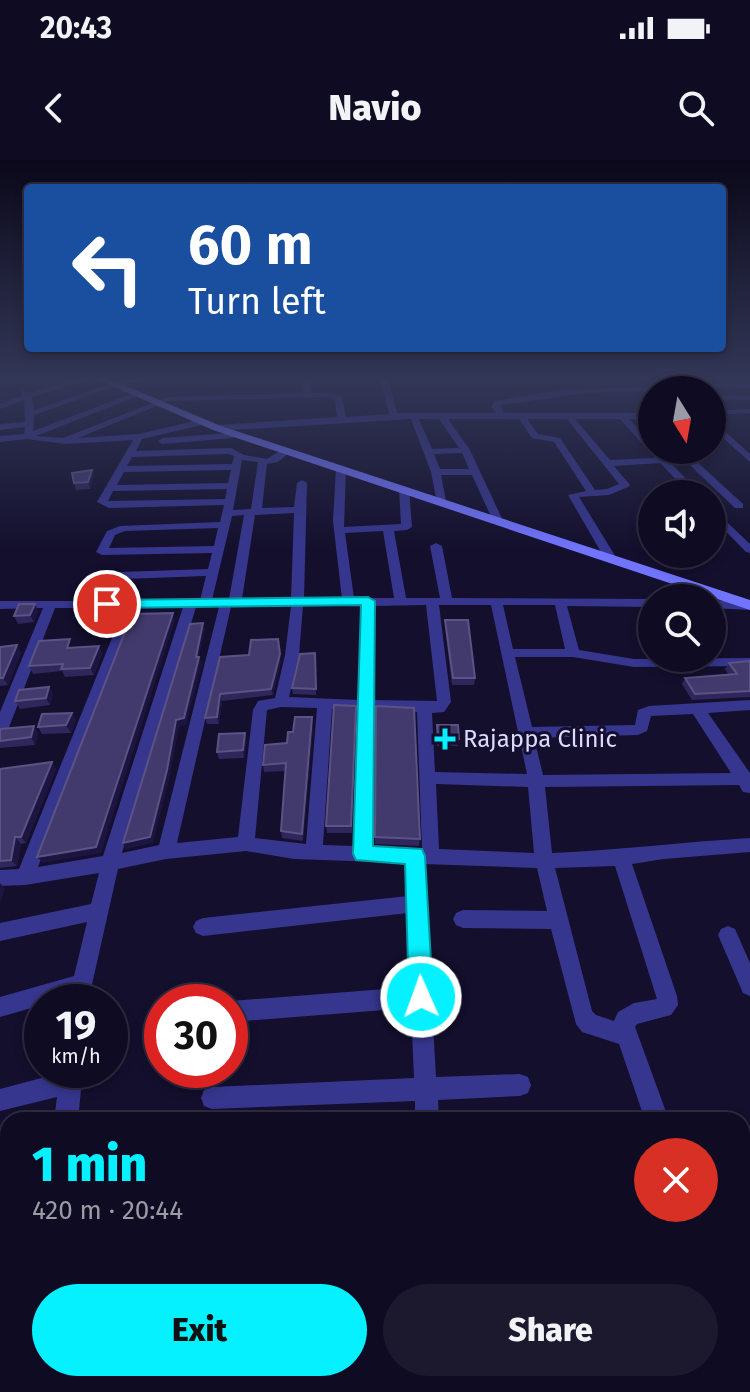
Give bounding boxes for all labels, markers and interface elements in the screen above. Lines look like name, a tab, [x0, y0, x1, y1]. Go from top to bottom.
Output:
text: 20:43	[40, 10, 112, 46]
icon: back	[32, 86, 76, 130]
text: Navio	[329, 86, 421, 130]
icon: search	[674, 86, 718, 130]
text: 60 m	[188, 212, 313, 279]
icon: left	[56, 216, 160, 320]
text: Turn left	[188, 280, 326, 324]
north arrow	[638, 376, 726, 464]
map controls	[638, 376, 726, 672]
button: sound	[638, 480, 726, 568]
pin	[73, 570, 141, 638]
icon: arrive	[85, 582, 129, 626]
button: search	[638, 584, 726, 672]
place label: Rajappa Clinic	[463, 725, 617, 753]
marker: Rajappa Clinic	[434, 728, 456, 750]
position arrow	[379, 955, 463, 1039]
speed limit sign: 30	[144, 984, 248, 1088]
text: 19	[56, 1002, 96, 1050]
text: km/h	[51, 1044, 101, 1068]
text: 1 min	[32, 1136, 147, 1194]
button: close	[634, 1138, 718, 1222]
text: 420 m · 20:44	[32, 1195, 183, 1226]
button: Exit	[32, 1284, 367, 1376]
button: Share	[383, 1284, 718, 1376]

